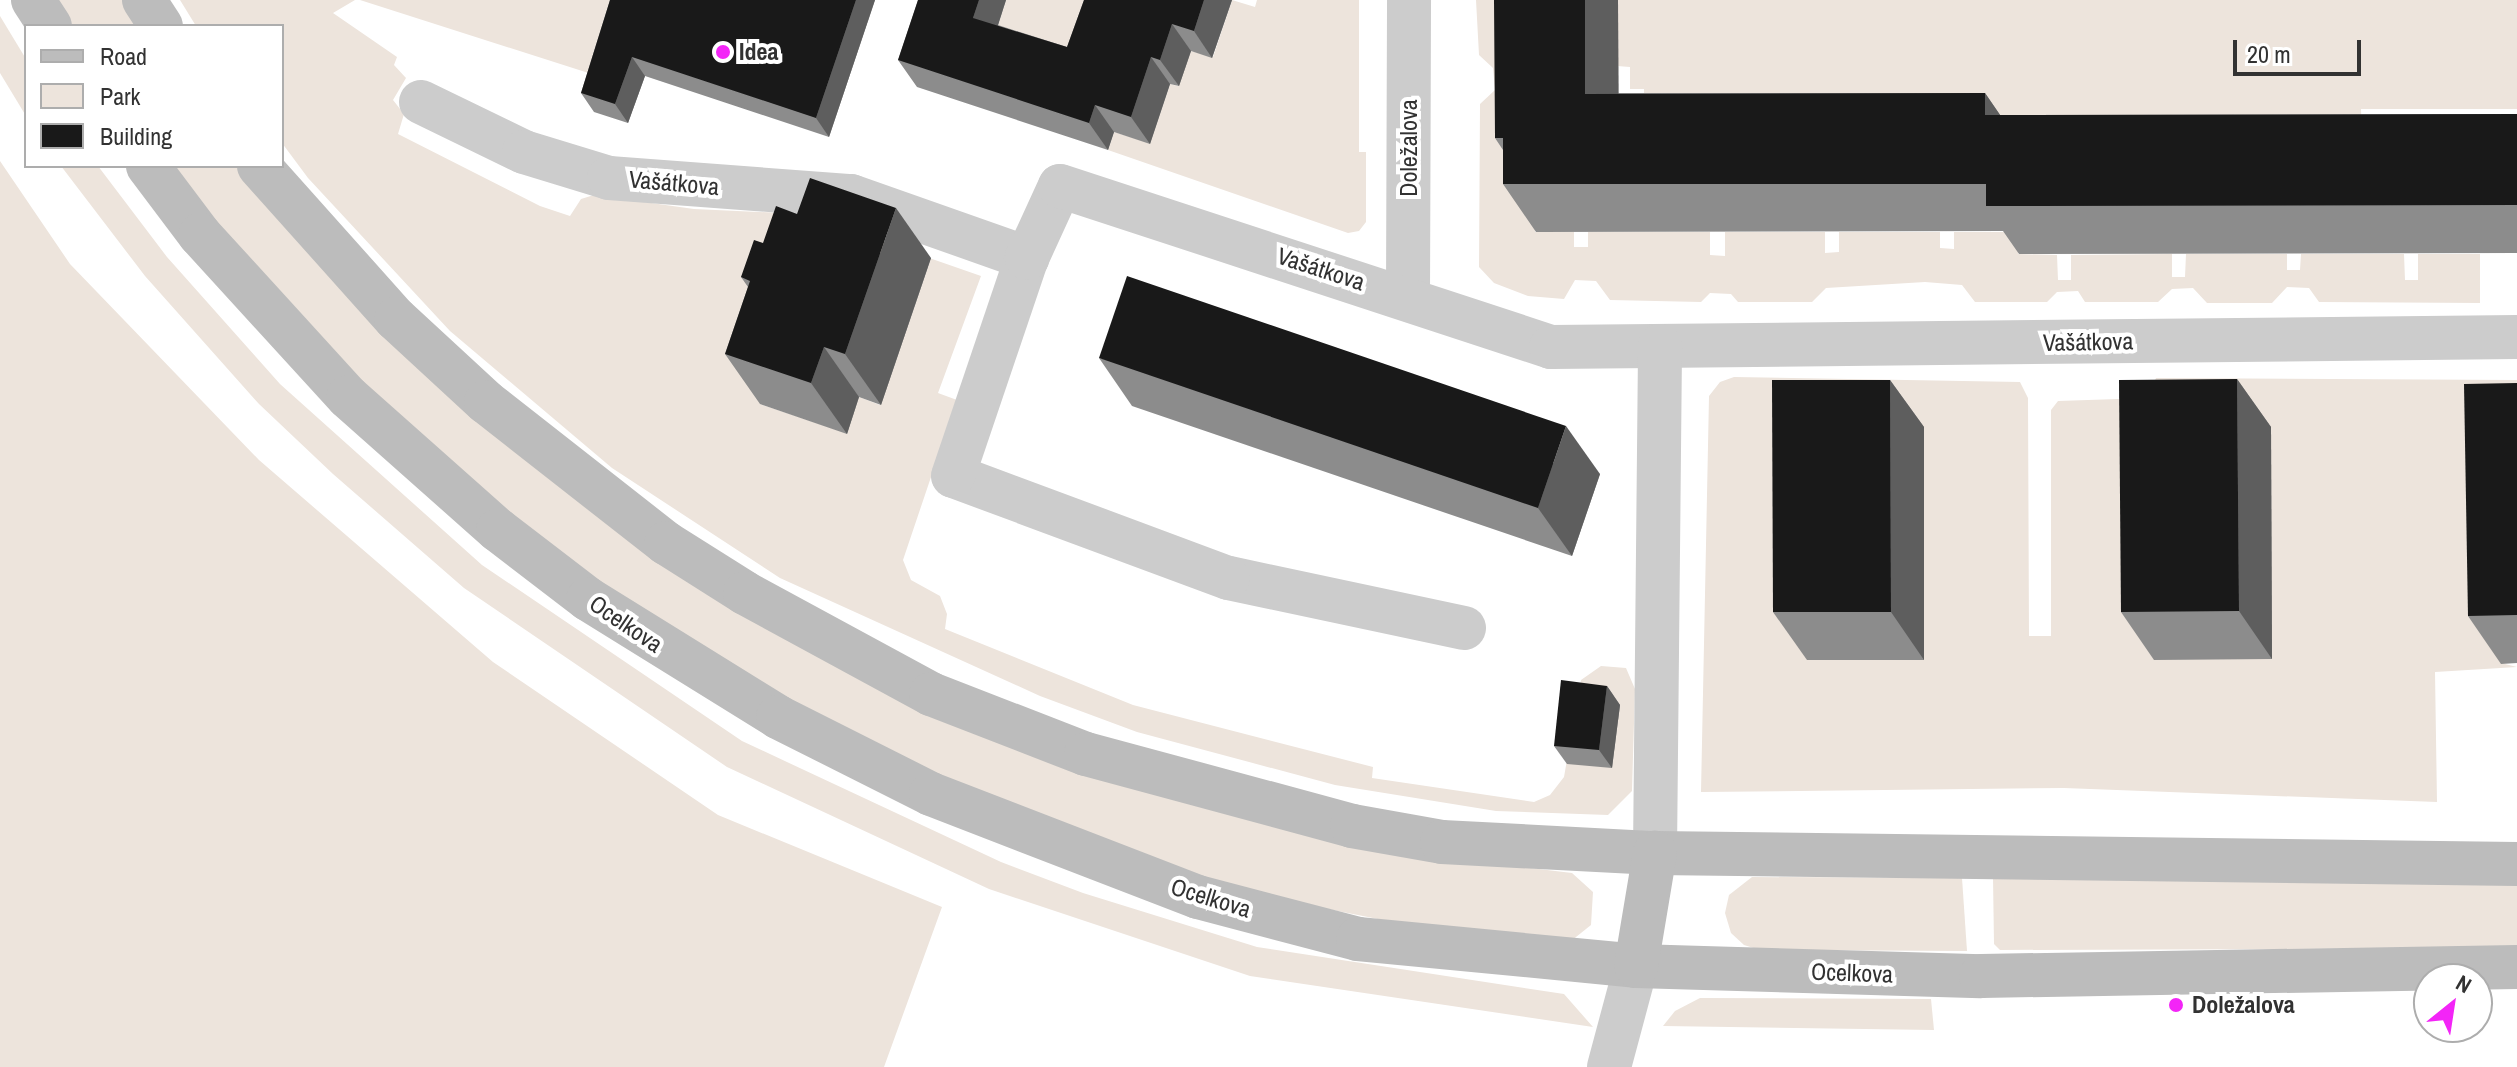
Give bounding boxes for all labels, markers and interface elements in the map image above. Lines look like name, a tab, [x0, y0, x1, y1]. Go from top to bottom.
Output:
legend	[24, 24, 284, 168]
scale bar	[2237, 24, 2365, 74]
place label: Idea	[739, 38, 778, 66]
text: 20 m	[2247, 38, 2291, 70]
text: Road	[100, 40, 147, 72]
marker: Idea	[714, 43, 732, 61]
text: Park	[100, 80, 140, 112]
street label: Doležalova	[1395, 99, 1423, 197]
text: Building	[100, 120, 172, 152]
street label: Vašátkova	[628, 165, 720, 201]
street label: Vašátkova	[1274, 241, 1368, 297]
street label: Vašátkova	[2043, 327, 2133, 357]
street label: Ocelkova	[584, 589, 668, 659]
street label: Ocelkova	[1168, 872, 1254, 924]
street label: Ocelkova	[1811, 957, 1893, 989]
north arrow	[2413, 963, 2493, 1043]
text: N	[2451, 968, 2477, 1000]
place label: Doležalova	[2192, 991, 2295, 1019]
marker: Doležalova	[2167, 996, 2185, 1014]

